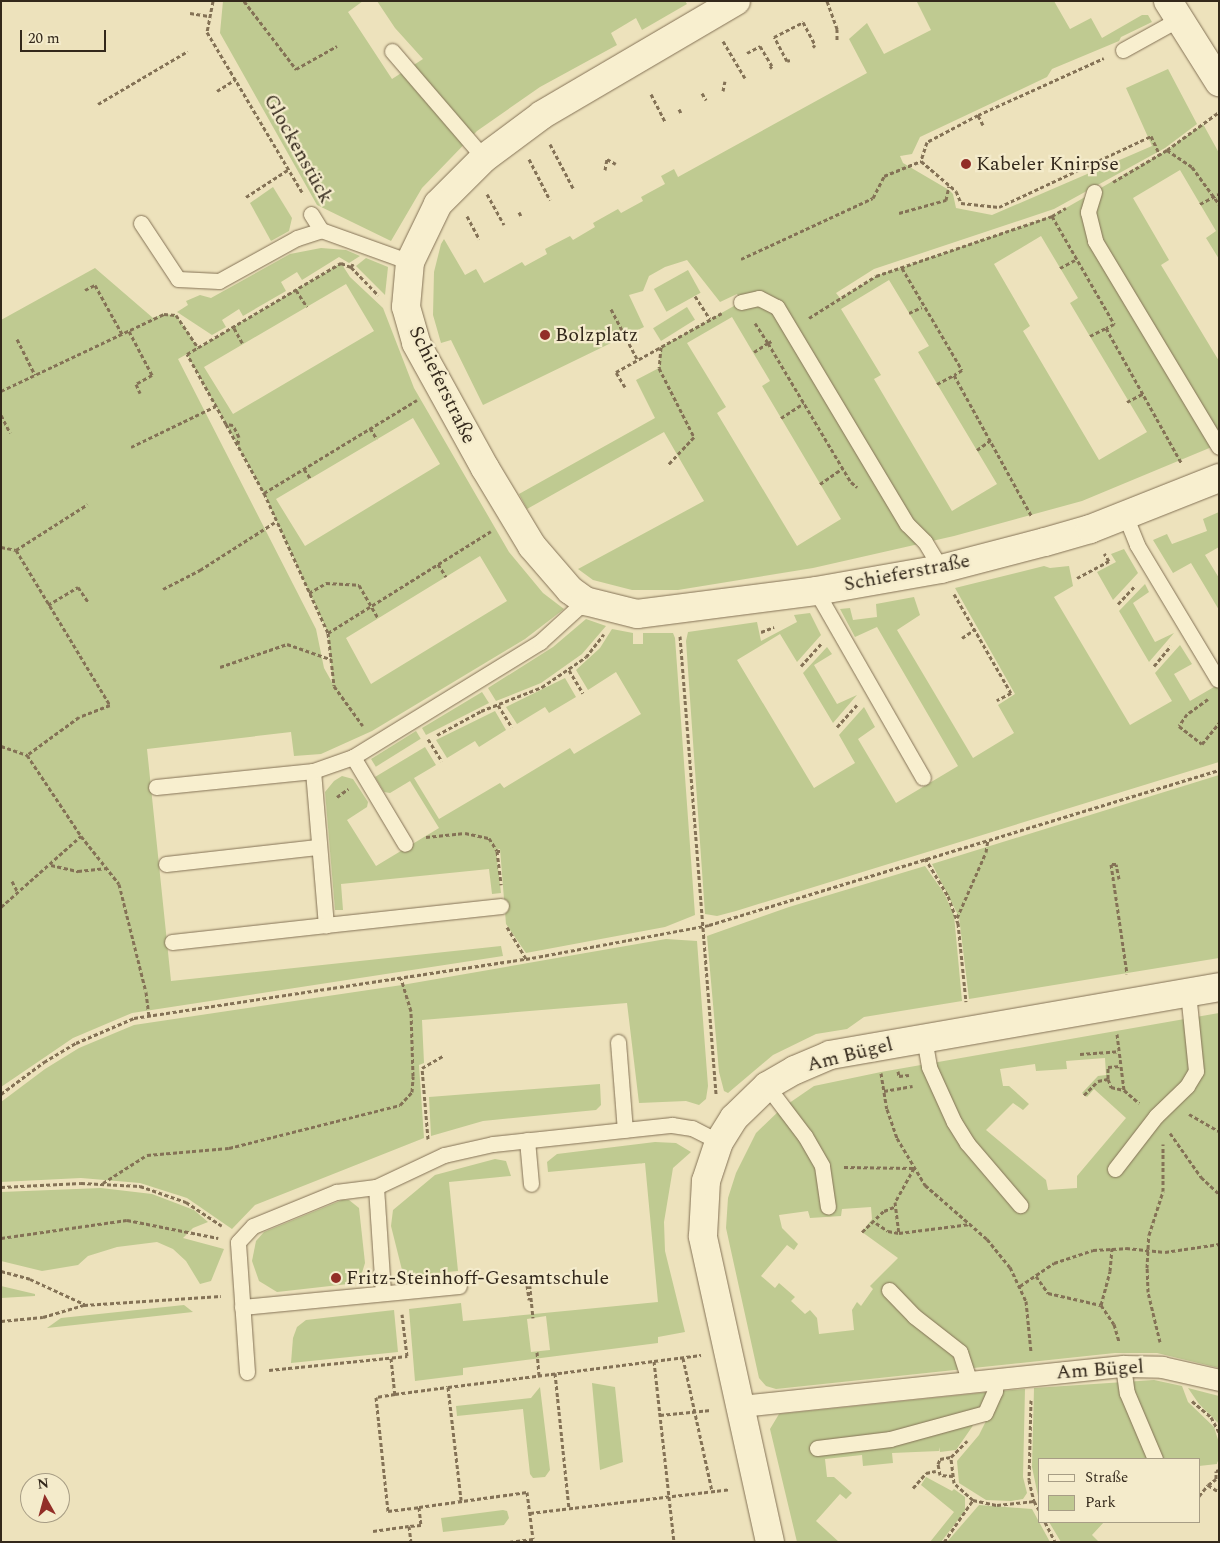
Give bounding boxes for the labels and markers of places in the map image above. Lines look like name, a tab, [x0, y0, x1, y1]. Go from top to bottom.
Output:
place label: Kabeler Knirpse	[976, 152, 1119, 176]
marker: Kabeler Knirpse	[960, 158, 972, 170]
place label: Bolzplatz	[555, 323, 638, 347]
marker: Bolzplatz	[539, 329, 551, 341]
place label: Fritz-Steinhoff-Gesamtschule	[346, 1266, 609, 1290]
marker: Fritz-Steinhoff-Gesamtschule	[330, 1272, 342, 1284]

